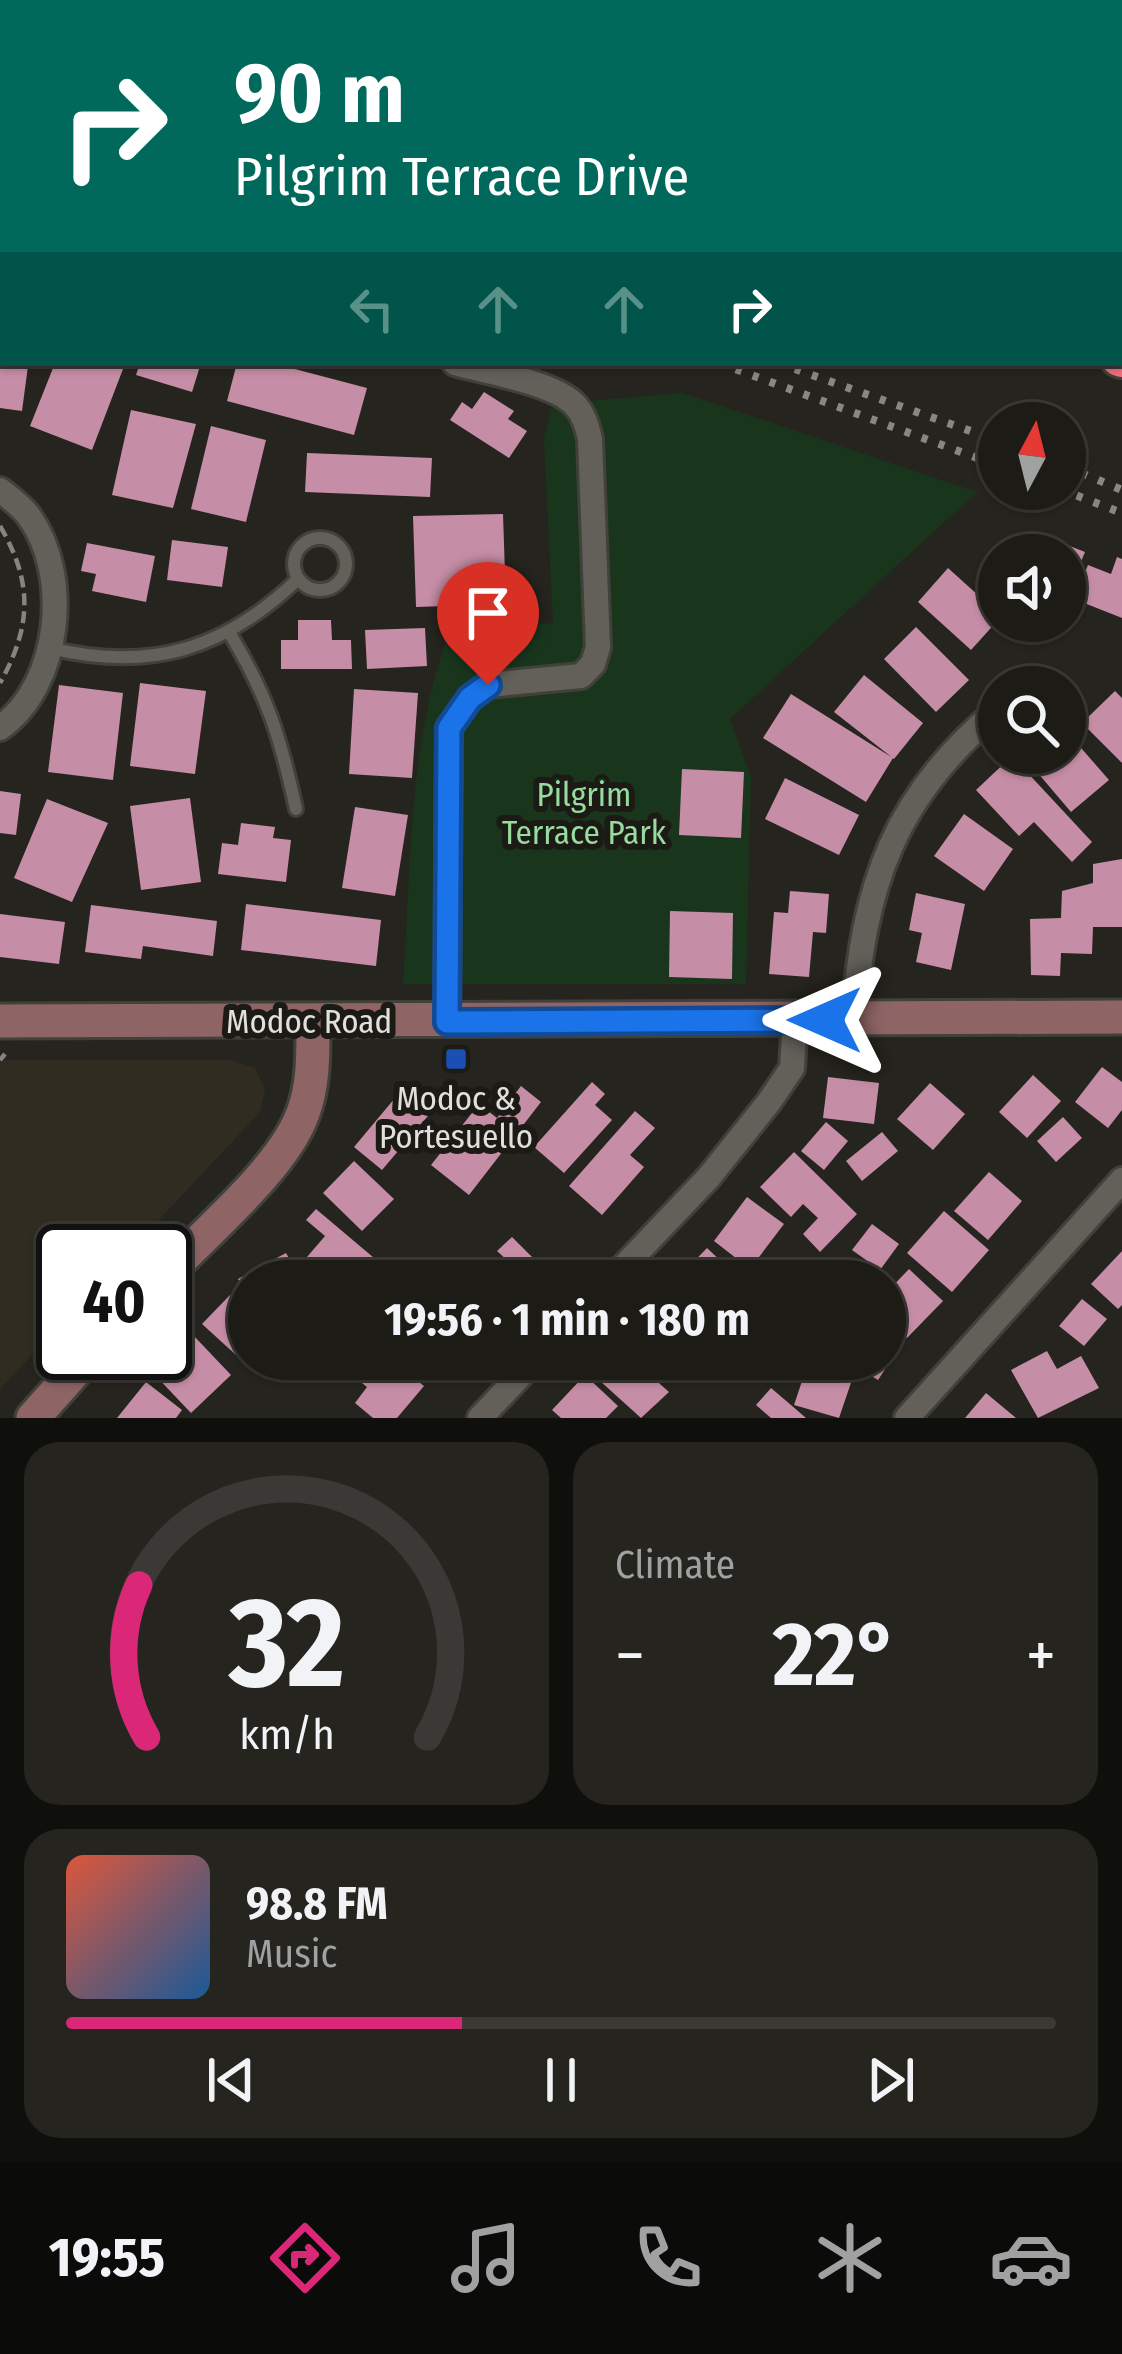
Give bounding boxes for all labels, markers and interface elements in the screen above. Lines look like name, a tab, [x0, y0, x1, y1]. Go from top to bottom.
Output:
text: 90 m	[234, 43, 405, 144]
icon: right	[36, 48, 192, 204]
text: Pilgrim Terrace Drive	[234, 145, 689, 209]
icon: left	[339, 276, 405, 342]
icon: ahead	[465, 276, 531, 342]
icon: ahead	[591, 276, 657, 342]
icon: right	[717, 276, 783, 342]
north arrow	[978, 402, 1086, 510]
map controls	[978, 402, 1086, 774]
button: sound	[978, 534, 1086, 642]
pin	[437, 562, 539, 685]
icon: arrive	[455, 580, 521, 646]
button: search	[978, 666, 1086, 774]
park label: Pilgrim Terrace Park	[502, 775, 667, 853]
position arrow	[762, 957, 888, 1083]
street label: Modoc Road	[226, 1002, 392, 1042]
marker: Modoc & Portesuello	[443, 1046, 469, 1072]
place label: Modoc & Portesuello	[379, 1079, 533, 1157]
speed limit sign: 40	[36, 1224, 192, 1380]
text: 19:56 · 1 min · 180 m	[384, 1293, 750, 1347]
text: Climate	[615, 1542, 735, 1588]
text: 32	[228, 1569, 344, 1719]
text: 22°	[773, 1601, 898, 1709]
text: −	[615, 1616, 645, 1695]
text: +	[1026, 1616, 1056, 1695]
text: km/h	[239, 1708, 334, 1759]
text: 98.8 FM	[246, 1877, 388, 1931]
text: Music	[246, 1931, 337, 1977]
icon: previous	[198, 2047, 264, 2113]
icon: pause	[528, 2047, 594, 2113]
icon: next	[858, 2047, 924, 2113]
icon: directions	[263, 2216, 347, 2300]
icon: music	[444, 2216, 528, 2300]
icon: phone	[626, 2216, 710, 2300]
icon: climate	[808, 2216, 892, 2300]
icon: car	[989, 2216, 1073, 2300]
text: 19:55	[49, 2226, 165, 2290]

